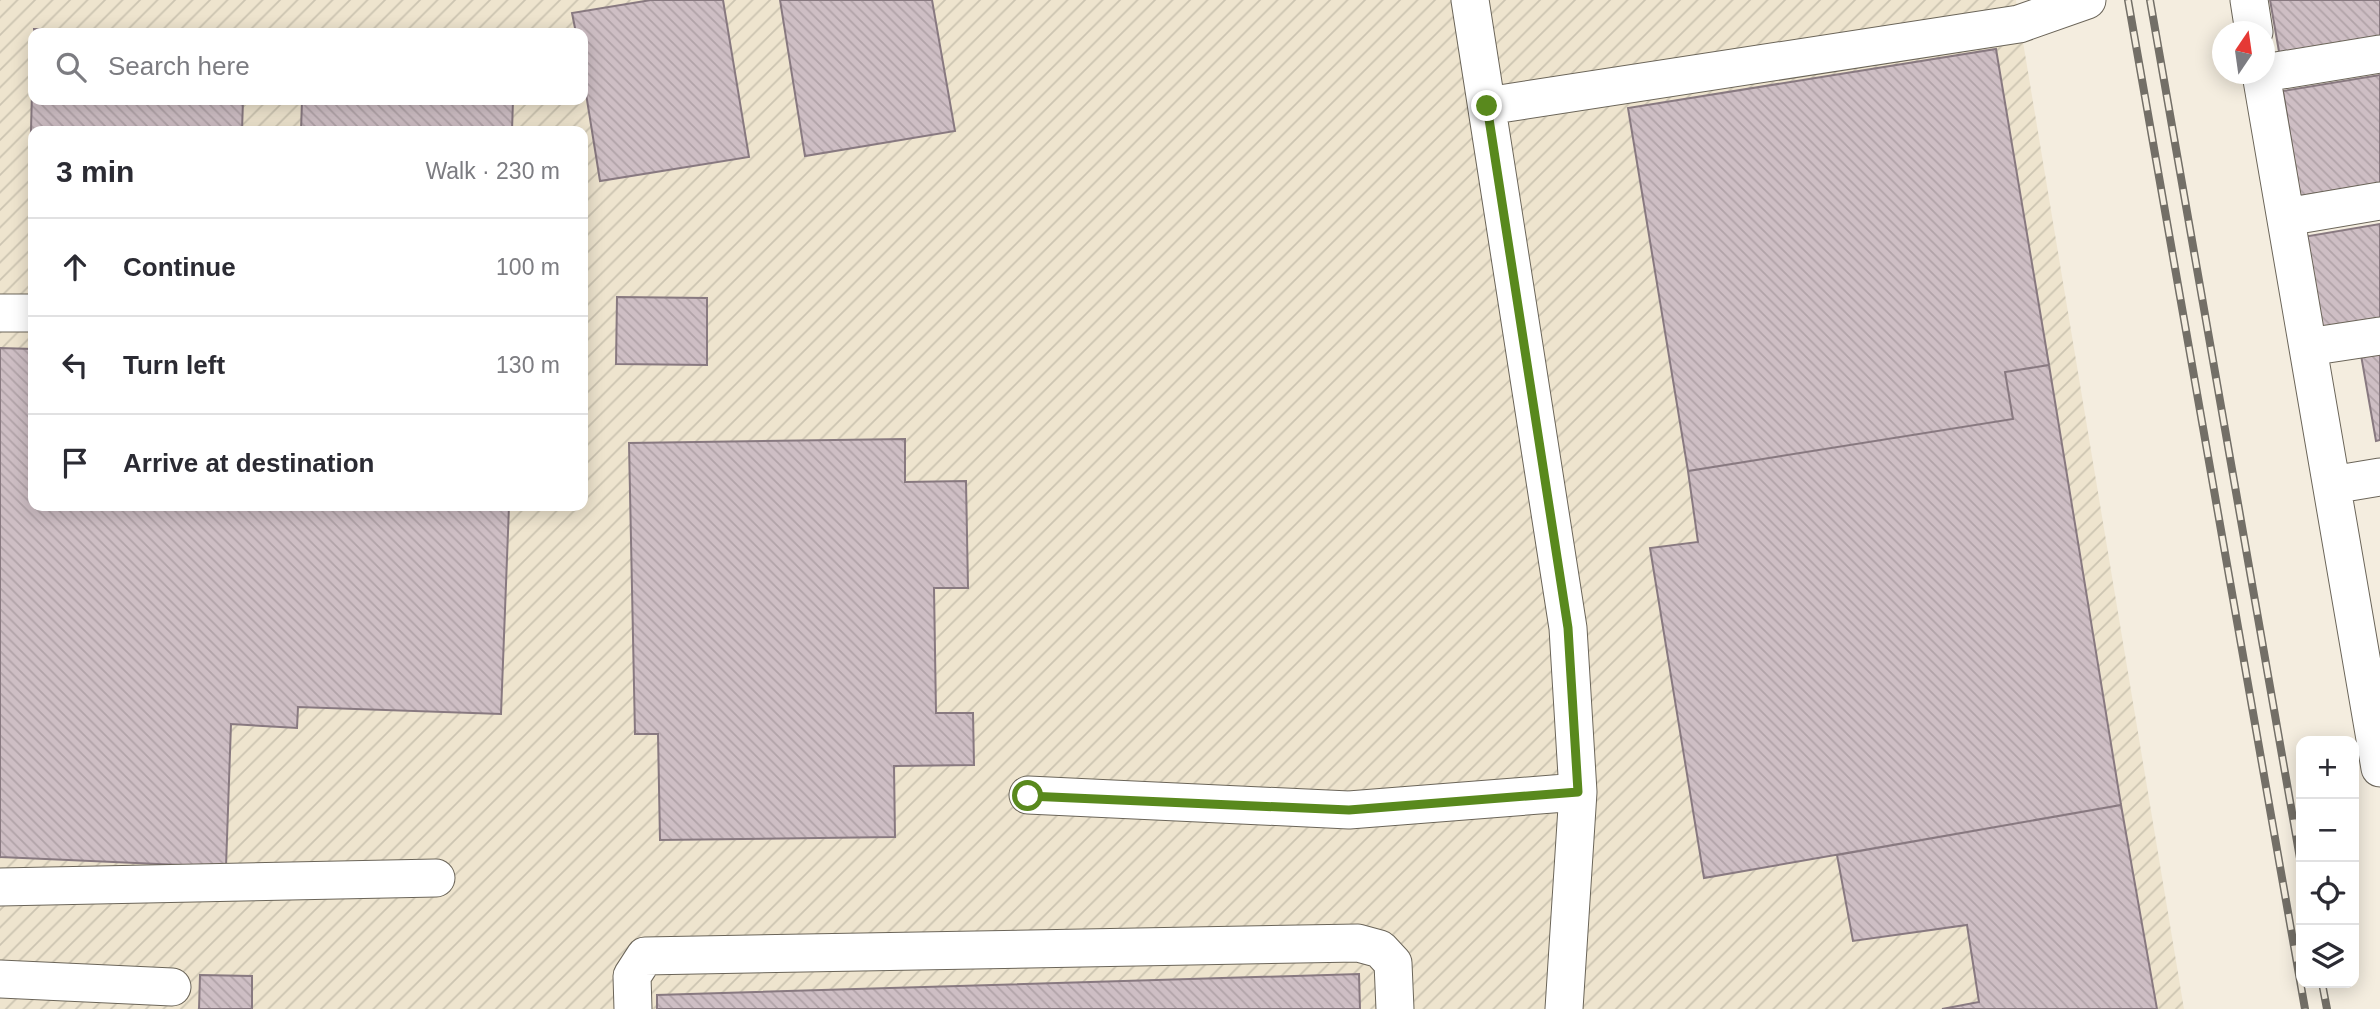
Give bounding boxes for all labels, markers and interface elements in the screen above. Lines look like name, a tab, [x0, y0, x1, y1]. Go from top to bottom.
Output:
north arrow	[2212, 21, 2275, 84]
search box	[28, 28, 588, 105]
icon: search	[52, 48, 90, 86]
text: Search here	[108, 51, 250, 81]
route end	[1471, 90, 1502, 121]
text: 3 min	[56, 155, 134, 188]
text: Walk · 230 m	[425, 158, 560, 184]
icon: ahead	[56, 248, 94, 286]
text: Continue	[123, 252, 236, 282]
text: 100 m	[496, 254, 560, 280]
icon: left	[56, 346, 94, 384]
text: Turn left	[123, 350, 225, 380]
text: 130 m	[496, 352, 560, 378]
icon: arrive	[56, 444, 94, 482]
text: Arrive at destination	[123, 448, 374, 478]
map controls	[2296, 736, 2359, 988]
button: +	[2296, 736, 2359, 799]
route start	[1012, 780, 1043, 811]
button: −	[2296, 799, 2359, 862]
button: locate	[2296, 862, 2359, 925]
button: layers	[2296, 925, 2359, 988]

